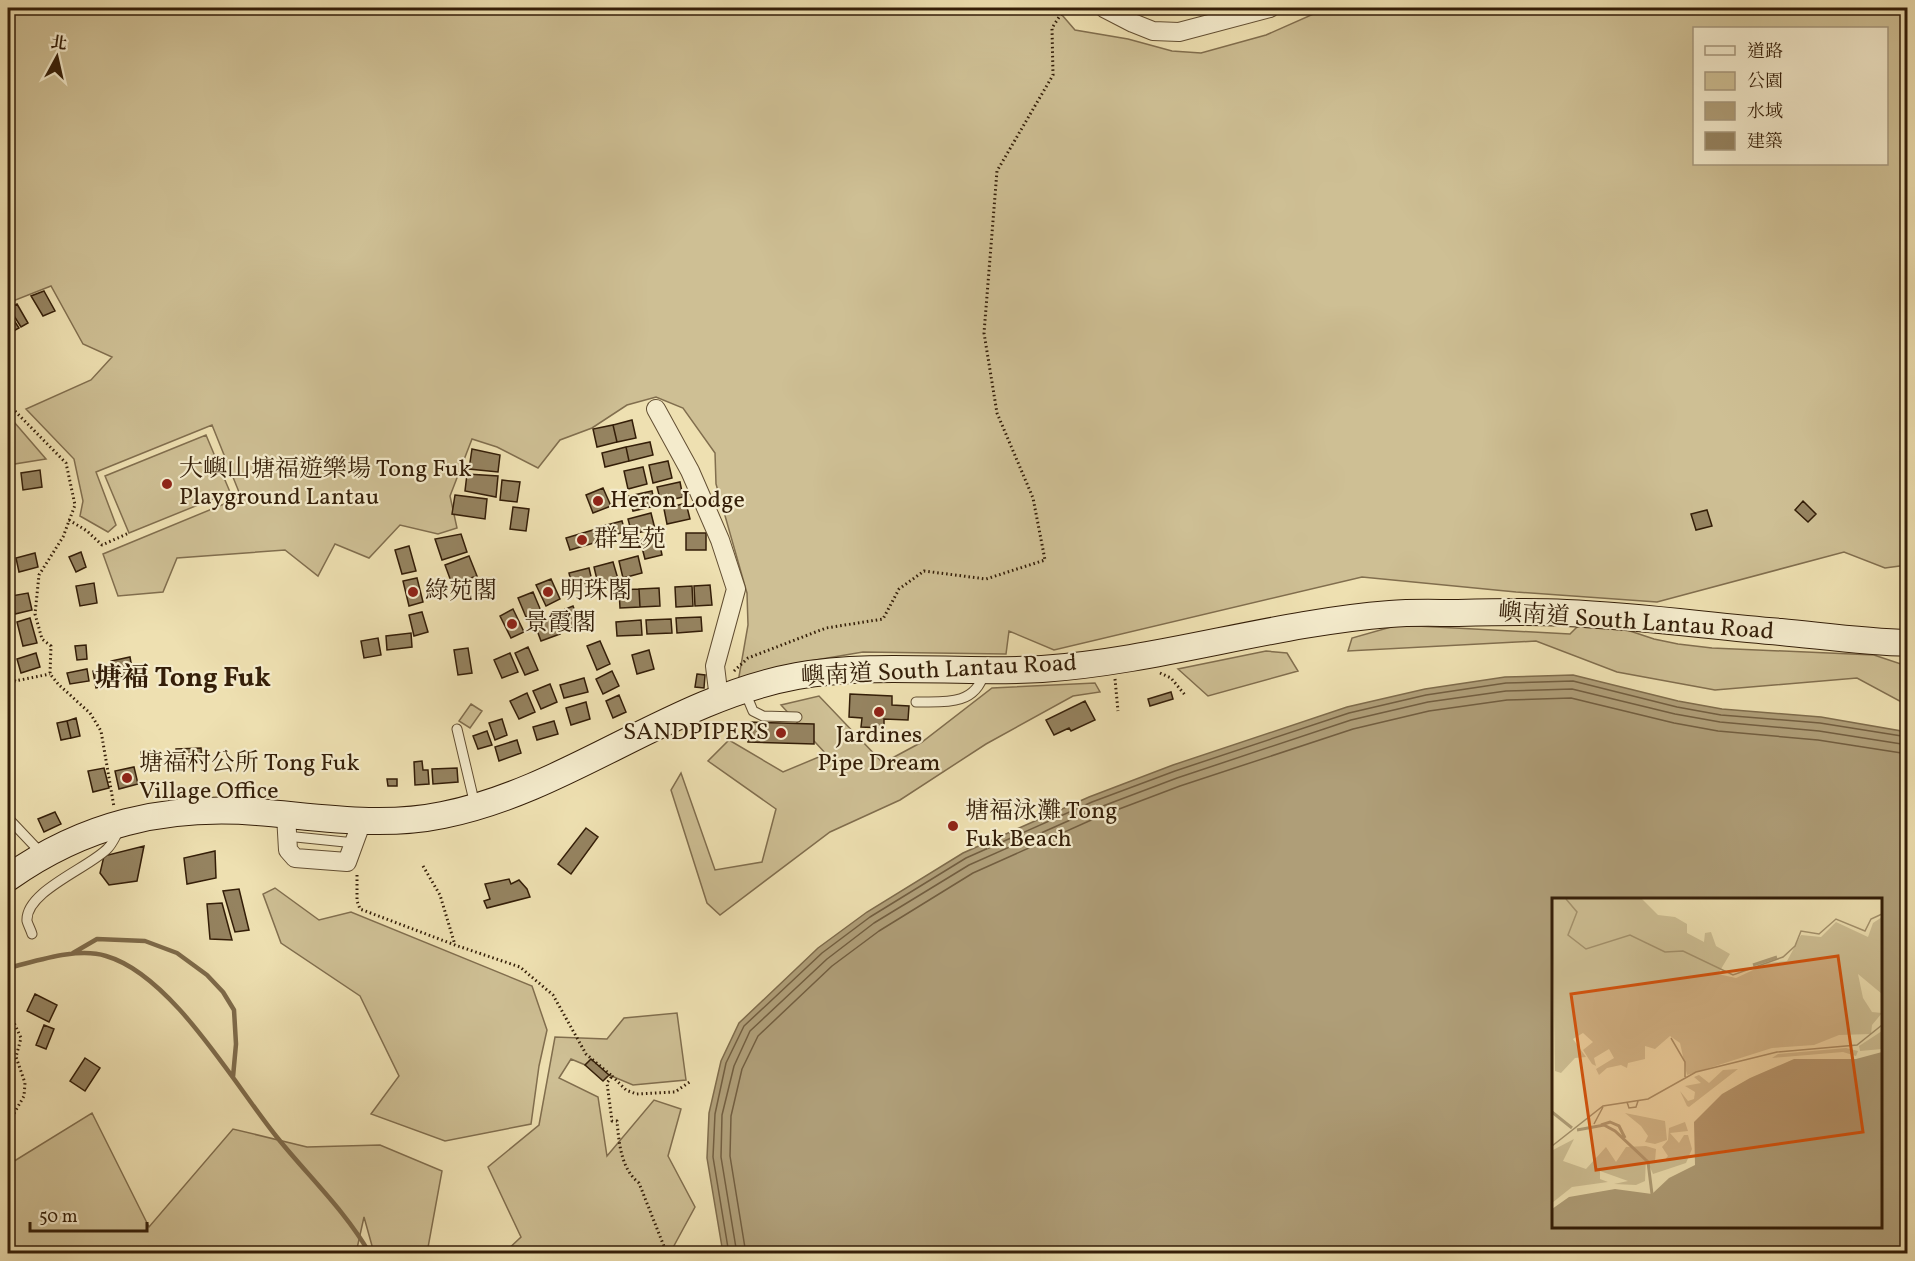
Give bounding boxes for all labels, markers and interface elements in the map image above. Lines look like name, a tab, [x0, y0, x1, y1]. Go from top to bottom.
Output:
north arrow	[27, 27, 87, 87]
legend	[1693, 27, 1888, 165]
text: 北	[49, 32, 68, 56]
text: 道路	[1747, 40, 1783, 65]
text: 公園	[1747, 70, 1783, 95]
text: 水域	[1747, 100, 1783, 125]
text: 建築	[1747, 130, 1783, 155]
place label: 大嶼山塘福遊樂場 Tong Fuk Playground Lantau	[179, 453, 472, 515]
marker: 大嶼山塘福遊樂場 Tong Fuk Playground Lantau	[160, 477, 174, 491]
place label: Heron Lodge	[610, 484, 745, 518]
marker: Heron Lodge	[591, 494, 605, 508]
place label: 群星苑	[594, 523, 666, 557]
marker: 群星苑	[575, 533, 589, 547]
place label: 綠苑閣	[425, 575, 497, 609]
place label: 明珠閣	[560, 575, 632, 609]
marker: 綠苑閣	[406, 585, 420, 599]
marker: 明珠閣	[541, 585, 555, 599]
street label: 嶼南道 South Lantau Road	[1497, 596, 1775, 650]
place label: 景霞閣	[524, 607, 596, 641]
marker: 景霞閣	[505, 617, 519, 631]
street label: 嶼南道 South Lantau Road	[800, 647, 1078, 695]
district label: 塘褔 Tong Fuk	[95, 660, 271, 698]
marker: Jardines Pipe Dream	[872, 705, 886, 719]
place label: SANDPIPERS	[623, 716, 769, 750]
place label: Jardines Pipe Dream	[817, 719, 941, 781]
marker: SANDPIPERS	[774, 726, 788, 740]
place label: 塘福村公所 Tong Fuk Village Office	[139, 747, 360, 809]
marker: 塘福村公所 Tong Fuk Village Office	[120, 771, 134, 785]
place label: 塘褔泳灘 Tong Fuk Beach	[965, 795, 1118, 857]
marker: 塘褔泳灘 Tong Fuk Beach	[946, 819, 960, 833]
inset map	[1552, 898, 1882, 1228]
scale bar	[30, 1195, 147, 1233]
text: 50 m	[39, 1205, 78, 1230]

